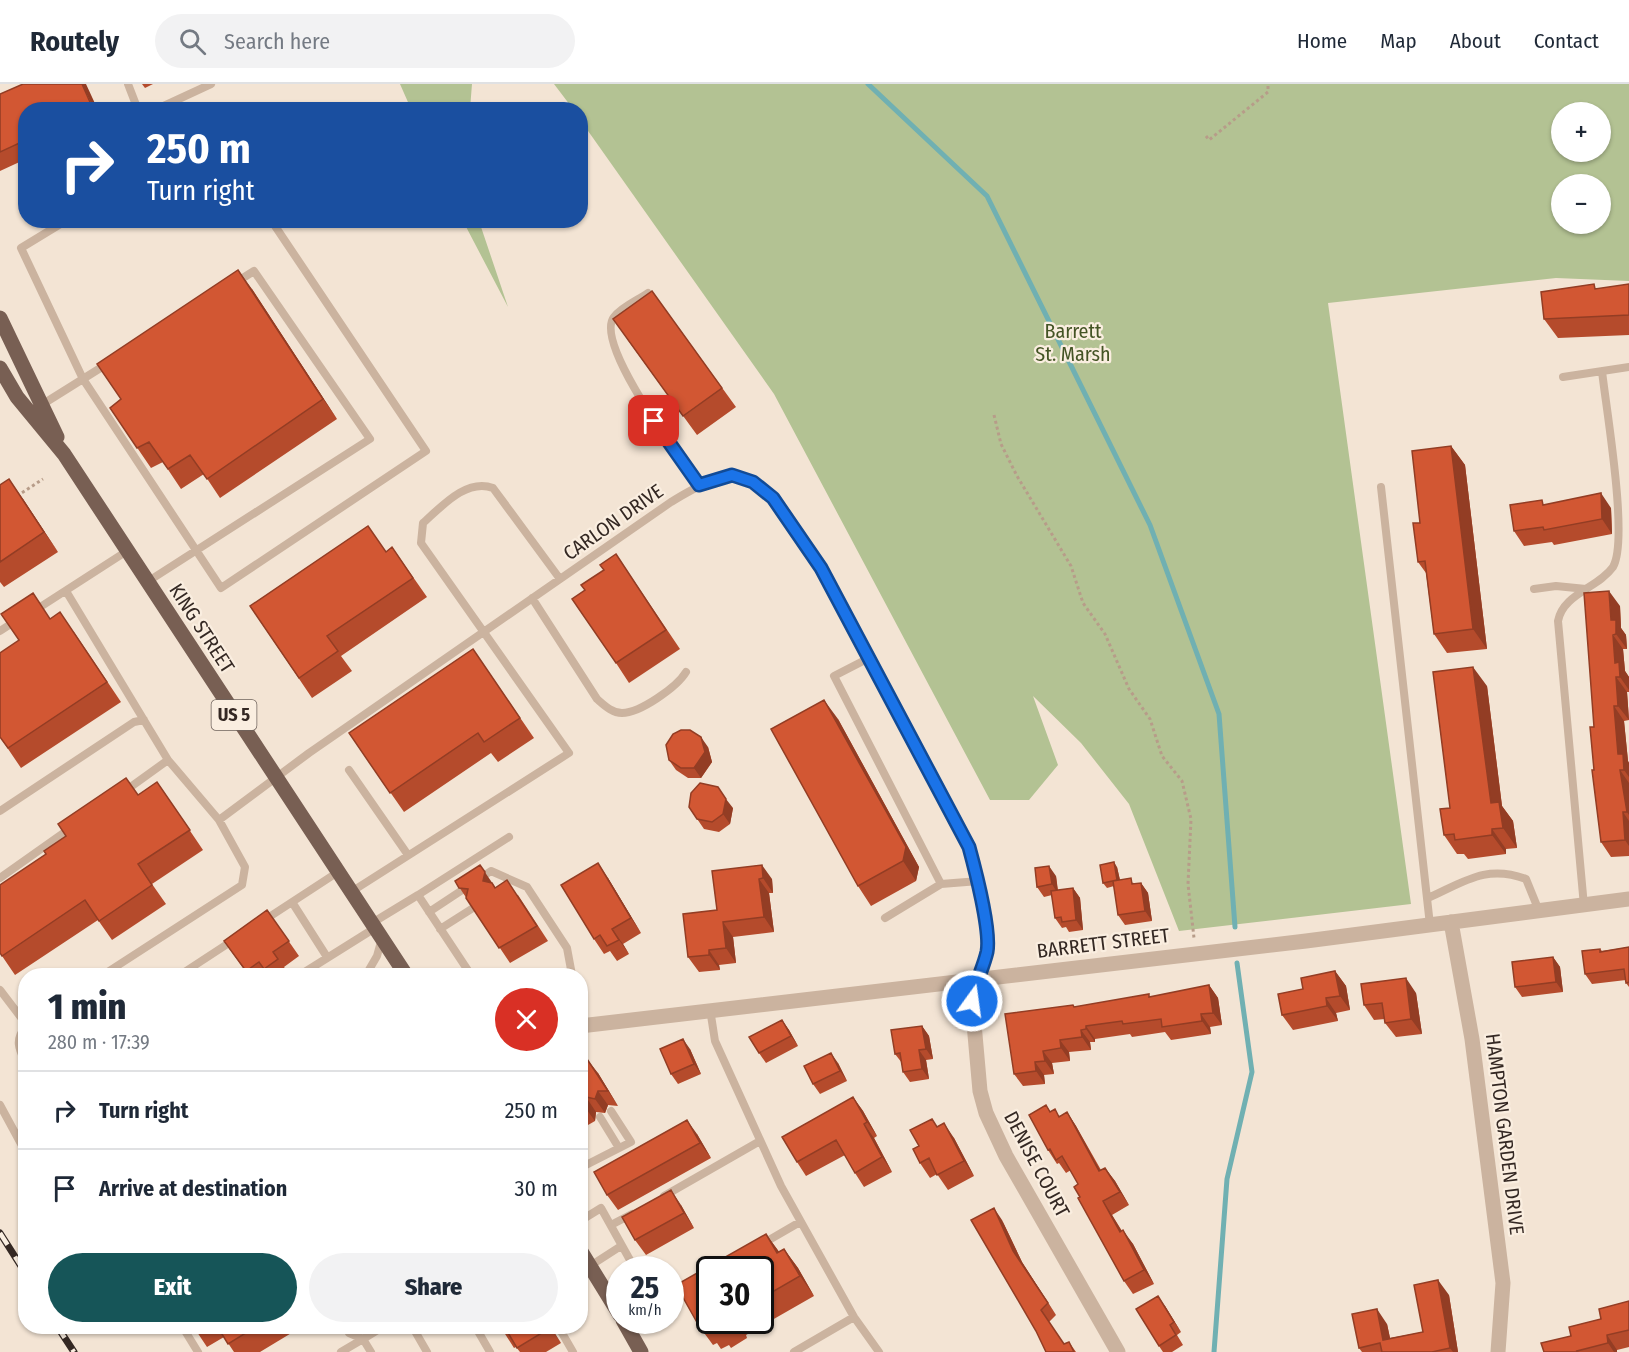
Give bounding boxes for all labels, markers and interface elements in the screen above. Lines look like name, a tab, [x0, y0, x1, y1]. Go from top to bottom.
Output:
search box	[155, 14, 575, 68]
text: Routely	[30, 25, 119, 58]
icon: search	[176, 25, 209, 58]
text: Search here	[224, 28, 330, 55]
text: Home	[1297, 28, 1347, 54]
text: Map	[1380, 28, 1417, 54]
text: About	[1450, 28, 1501, 54]
text: Contact	[1534, 28, 1599, 54]
map controls	[1551, 102, 1611, 234]
button: +	[1551, 102, 1611, 162]
text: 250 m	[147, 124, 251, 174]
icon: right	[48, 126, 126, 204]
button: −	[1551, 174, 1611, 234]
text: Turn right	[147, 175, 255, 207]
park label: Barrett St. Marsh	[1035, 319, 1111, 366]
pin	[628, 395, 679, 446]
icon: arrive	[637, 404, 670, 437]
street label: CARLON DRIVE	[558, 479, 668, 565]
street label: KING STREET	[164, 579, 240, 678]
road number: US 5	[212, 700, 256, 730]
street label: BARRETT STREET	[1035, 923, 1171, 963]
position arrow	[940, 969, 1004, 1033]
text: 1 min	[48, 985, 126, 1029]
button: close	[495, 988, 558, 1051]
text: 280 m · 17:39	[48, 1030, 150, 1054]
street label: HAMPTON GARDEN DRIVE	[1481, 1032, 1529, 1236]
icon: right	[48, 1094, 81, 1127]
text: Turn right	[99, 1097, 188, 1124]
text: 250 m	[505, 1097, 558, 1124]
street label: DENISE COURT	[999, 1107, 1075, 1222]
icon: arrive	[48, 1172, 81, 1205]
text: Arrive at destination	[99, 1175, 287, 1202]
text: 30 m	[515, 1175, 558, 1202]
button: Exit	[48, 1253, 297, 1322]
button: Share	[309, 1253, 558, 1322]
speed limit sign: 30	[696, 1256, 774, 1334]
text: 25	[631, 1270, 659, 1306]
text: km/h	[628, 1301, 662, 1319]

